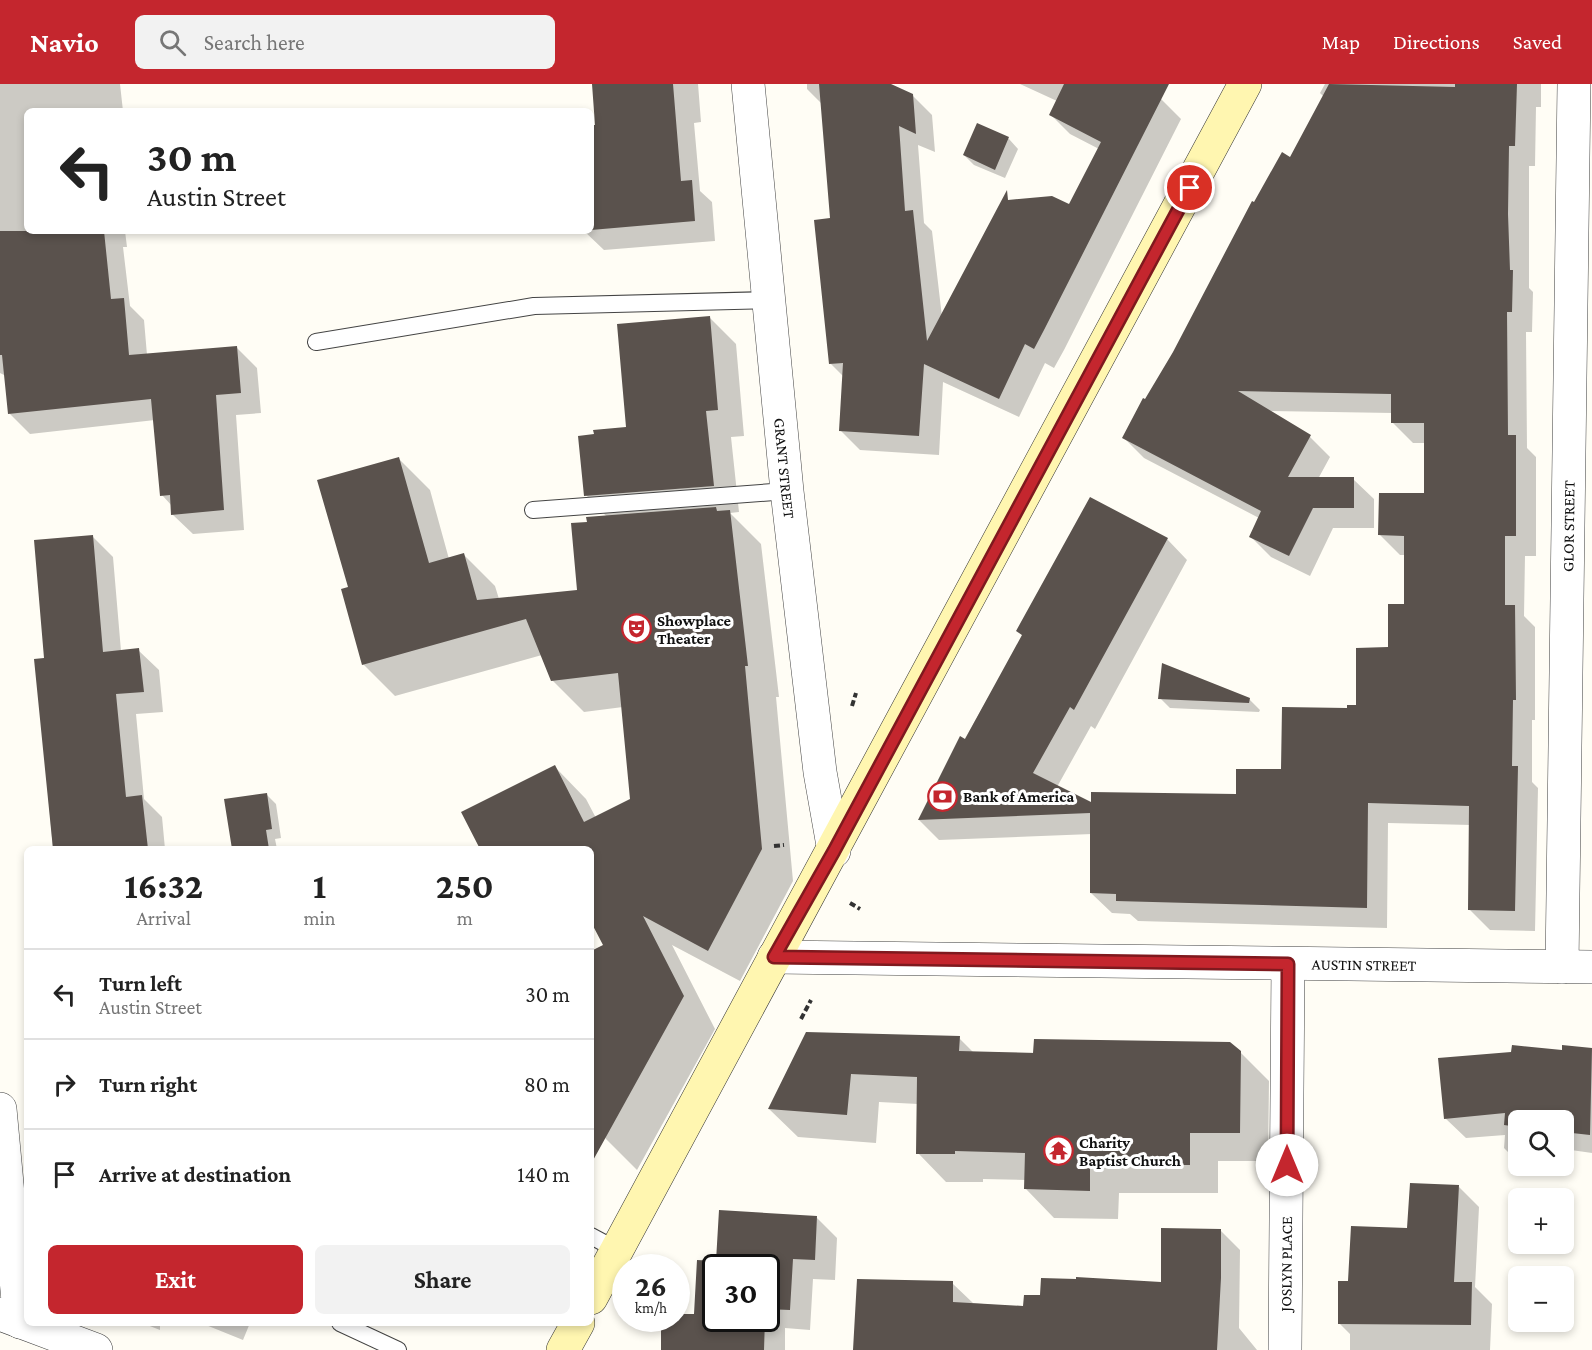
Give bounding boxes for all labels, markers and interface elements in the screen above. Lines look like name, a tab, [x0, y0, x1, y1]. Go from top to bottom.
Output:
search box	[135, 15, 555, 69]
icon: search	[156, 26, 189, 59]
text: Navio	[30, 27, 99, 58]
text: Search here	[204, 30, 305, 55]
text: Map	[1322, 30, 1360, 54]
text: Directions	[1393, 30, 1480, 54]
text: Saved	[1513, 30, 1562, 54]
icon: left	[48, 132, 126, 210]
text: 30 m	[147, 133, 237, 180]
pin	[1164, 162, 1215, 213]
icon: arrive	[1173, 171, 1206, 204]
text: Austin Street	[147, 182, 286, 212]
street label: GRANT STREET	[772, 417, 799, 520]
street label: GLOR STREET	[1559, 480, 1577, 572]
place label: Showplace Theater	[657, 612, 732, 647]
theatre icon: Showplace Theater	[620, 613, 652, 645]
bank icon: Bank of America	[926, 780, 958, 812]
place label: Bank of America	[963, 788, 1074, 805]
text: 16:32	[124, 866, 203, 906]
text: 1	[313, 866, 326, 906]
text: 250	[436, 866, 494, 906]
text: Arrival	[136, 907, 191, 929]
text: min	[303, 907, 335, 929]
text: m	[457, 907, 473, 929]
street label: AUSTIN STREET	[1311, 955, 1417, 973]
text: Turn left	[99, 971, 182, 996]
icon: left	[48, 978, 81, 1011]
text: 30 m	[525, 982, 570, 1007]
text: Austin Street	[99, 996, 202, 1018]
icon: right	[48, 1068, 81, 1101]
text: Turn right	[99, 1072, 197, 1097]
text: 80 m	[524, 1072, 570, 1097]
map controls	[1508, 1110, 1574, 1332]
button: search	[1508, 1110, 1574, 1176]
position arrow	[1255, 1133, 1319, 1197]
place label: Charity Baptist Church	[1079, 1134, 1181, 1169]
temple icon: Charity Baptist Church	[1042, 1135, 1074, 1167]
icon: arrive	[48, 1158, 81, 1191]
text: Arrive at destination	[99, 1162, 291, 1187]
text: 140 m	[517, 1162, 570, 1187]
button: +	[1508, 1188, 1574, 1254]
street label: JOSLYN PLACE	[1277, 1216, 1295, 1314]
button: Exit	[48, 1245, 303, 1314]
button: Share	[315, 1245, 570, 1314]
speed limit sign: 30	[702, 1254, 780, 1332]
button: −	[1508, 1266, 1574, 1332]
text: 26	[635, 1269, 667, 1302]
text: km/h	[635, 1300, 667, 1316]

